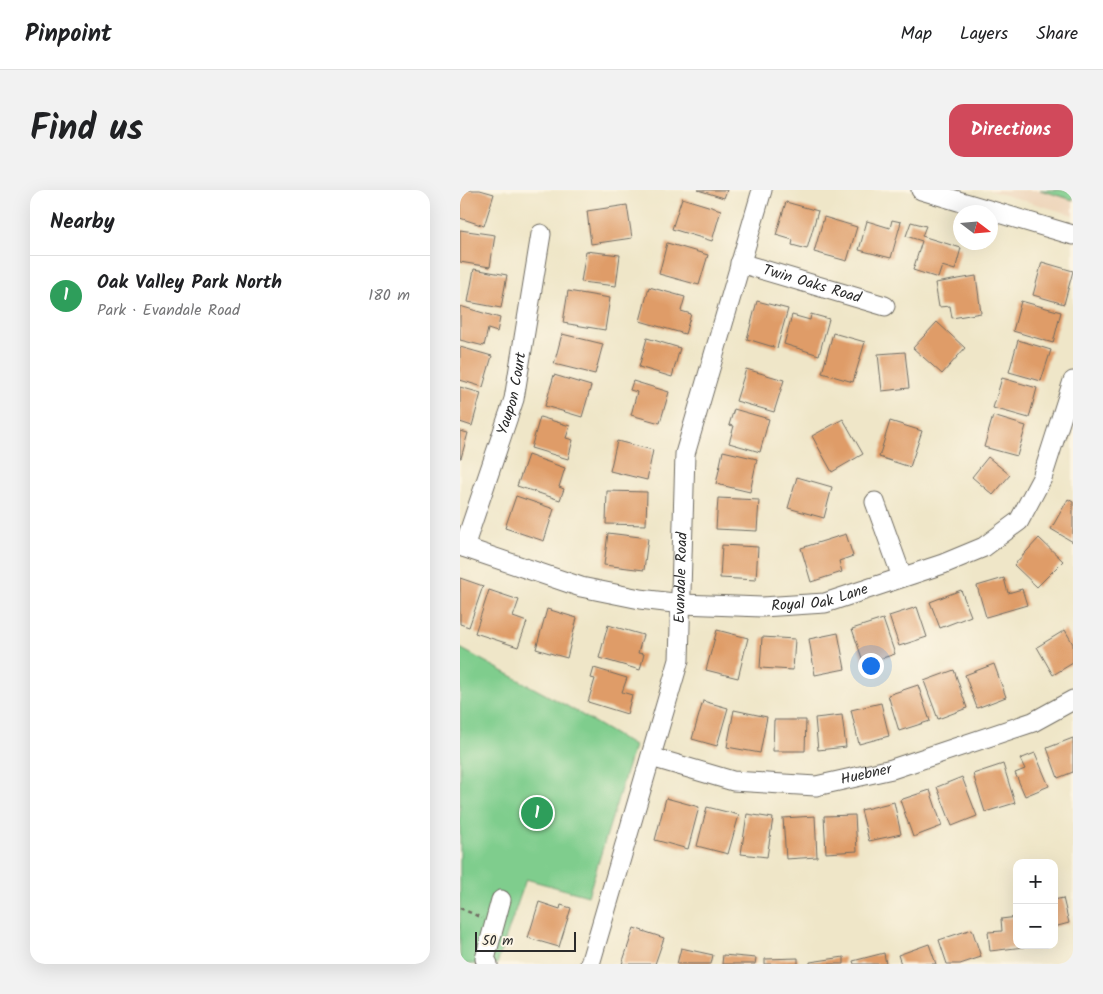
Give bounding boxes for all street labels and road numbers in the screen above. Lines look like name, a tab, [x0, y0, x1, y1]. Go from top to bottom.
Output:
street label: Twin Oaks Road	[760, 258, 864, 310]
street label: Yaupon Court	[491, 350, 533, 438]
street label: Evandale Road	[668, 531, 695, 624]
street label: Royal Oak Lane	[771, 577, 872, 618]
street label: Huebner	[838, 757, 895, 792]

